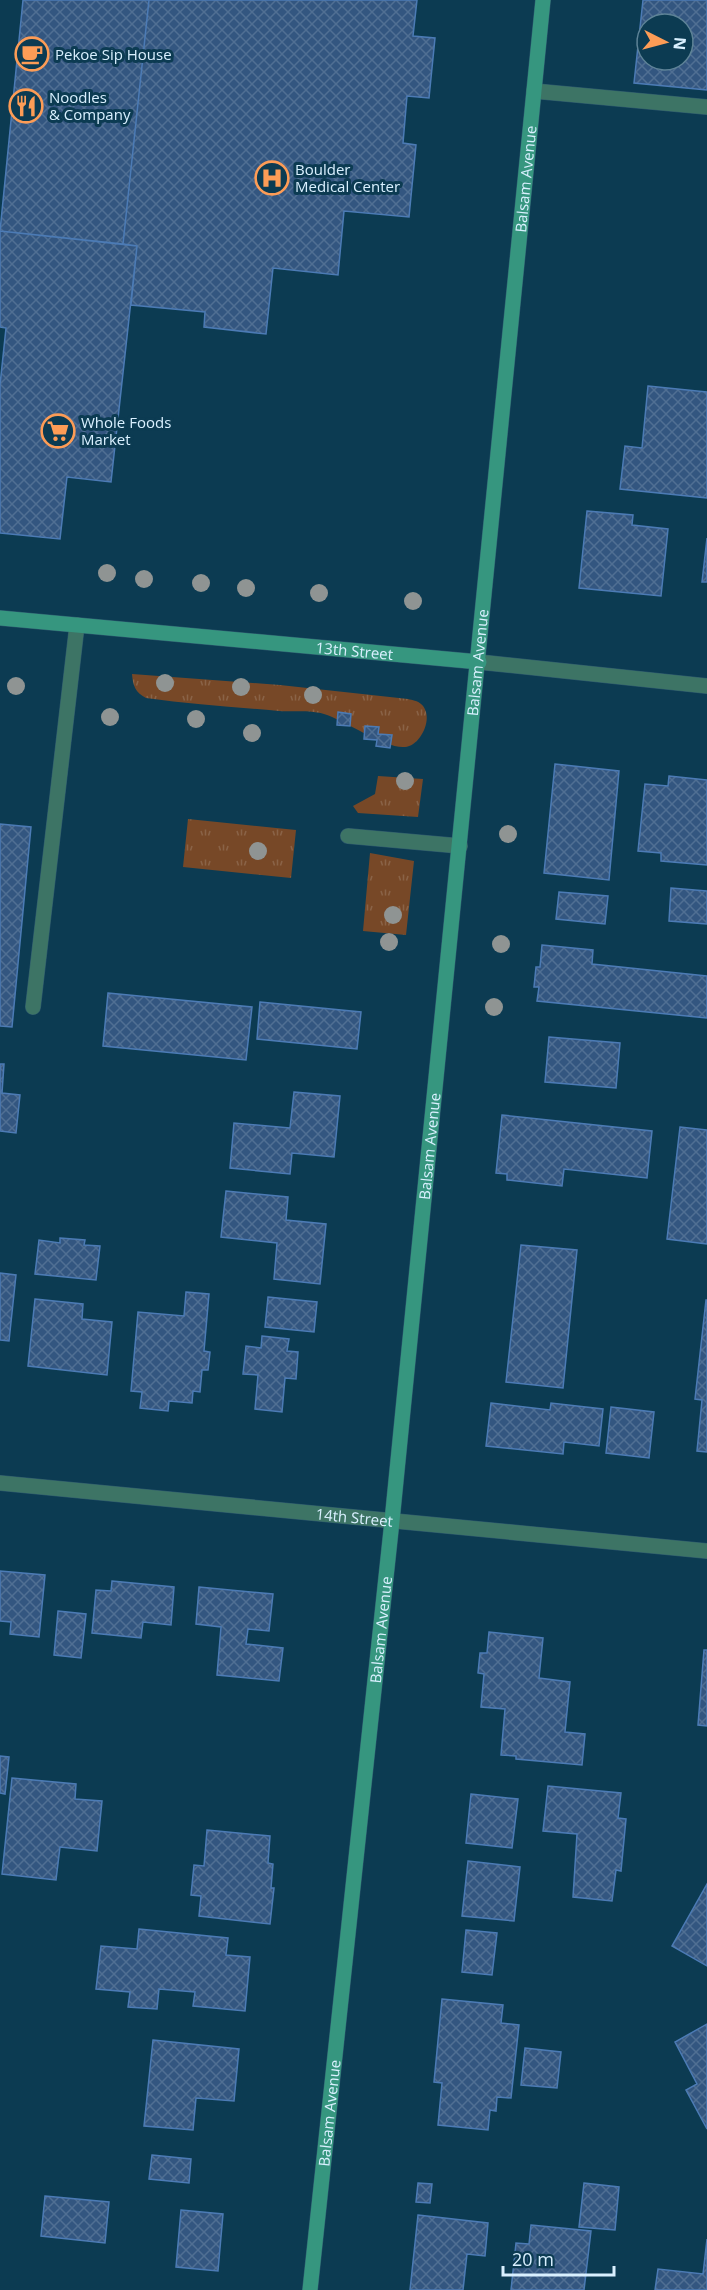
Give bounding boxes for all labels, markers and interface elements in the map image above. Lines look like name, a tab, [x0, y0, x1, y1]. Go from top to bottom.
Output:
north arrow	[635, 12, 695, 72]
cafe icon: Pekoe Sip House	[14, 36, 50, 72]
text: N	[668, 36, 692, 51]
place label: Pekoe Sip House	[55, 44, 172, 64]
place label: Noodles & Company	[49, 87, 131, 124]
restaurant icon: Noodles & Company	[8, 88, 44, 124]
street label: Balsam Avenue	[510, 125, 540, 233]
place label: Boulder Medical Center	[295, 159, 400, 196]
hospital icon: Boulder Medical Center	[254, 160, 290, 196]
place label: Whole Foods Market	[81, 412, 171, 449]
supermarket icon: Whole Foods Market	[40, 413, 76, 449]
street label: Balsam Avenue	[462, 608, 492, 717]
street label: 13th Street	[315, 637, 394, 664]
street label: Balsam Avenue	[414, 1092, 444, 1201]
street label: 14th Street	[315, 1503, 394, 1531]
street label: Balsam Avenue	[365, 1575, 396, 1684]
street label: Balsam Avenue	[313, 2059, 345, 2167]
scale bar	[503, 2239, 614, 2277]
text: 20 m	[512, 2247, 554, 2271]

